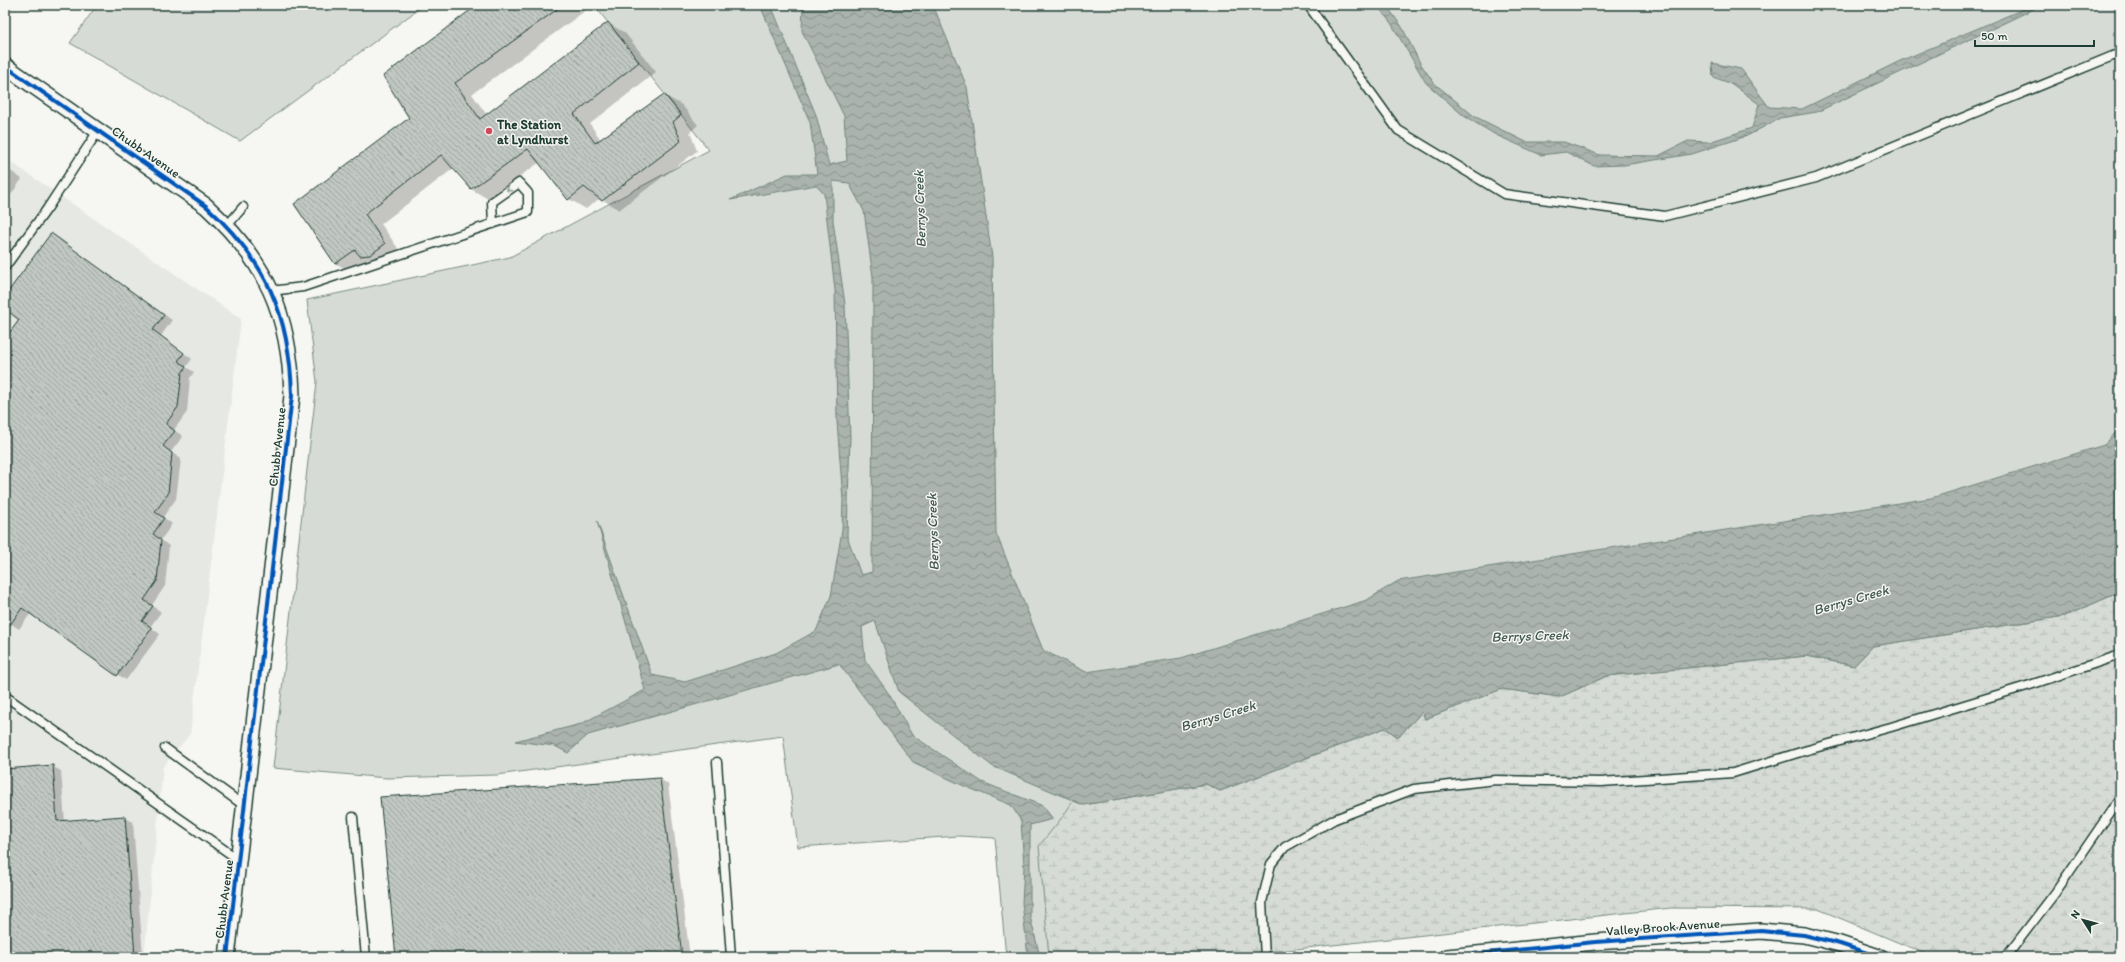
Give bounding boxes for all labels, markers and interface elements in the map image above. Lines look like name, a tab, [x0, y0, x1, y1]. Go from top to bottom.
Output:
scale bar	[1975, 22, 2094, 48]
text: 50 m	[1981, 29, 2007, 43]
place label: The Station at Lyndhurst	[496, 117, 569, 148]
street label: Chubb Avenue	[109, 123, 183, 181]
marker: The Station at Lyndhurst	[484, 126, 494, 136]
water label: Berrys Creek	[910, 169, 930, 248]
one-way arrow	[506, 185, 513, 192]
street label: Chubb Avenue	[265, 407, 289, 487]
water label: Berrys Creek	[923, 492, 943, 571]
water label: Berrys Creek	[1811, 581, 1891, 619]
water label: Berrys Creek	[1491, 626, 1570, 646]
water label: Berrys Creek	[1179, 696, 1258, 735]
street label: Chubb Avenue	[212, 859, 236, 939]
north arrow	[2063, 900, 2103, 940]
text: N	[2068, 908, 2083, 921]
street label: Valley Brook Avenue	[1606, 916, 1720, 938]

